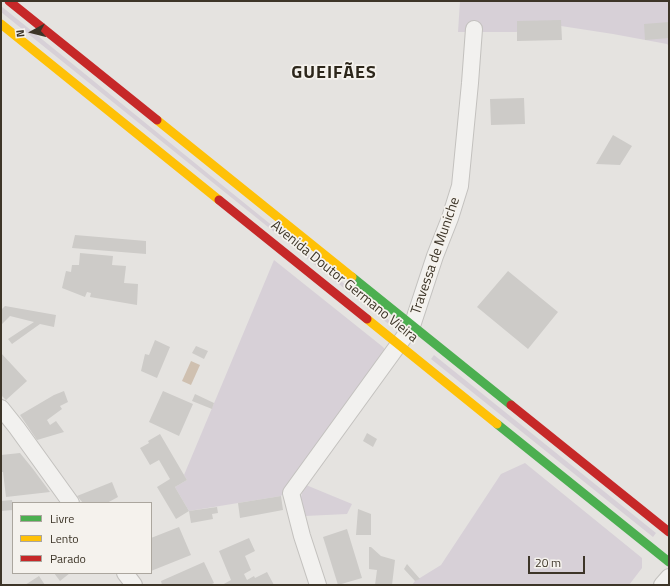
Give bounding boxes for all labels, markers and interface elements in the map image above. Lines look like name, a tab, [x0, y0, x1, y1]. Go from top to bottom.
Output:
north arrow	[12, 12, 52, 52]
text: N	[12, 29, 28, 38]
district label: GUEIFÃES	[291, 63, 377, 85]
street label: Travessa de Muniche	[408, 195, 464, 317]
street label: Avenida Doutor Germano Vieira	[267, 217, 421, 347]
legend	[12, 502, 152, 574]
text: Livre	[50, 509, 74, 528]
text: Lento	[50, 529, 79, 548]
scale bar	[530, 548, 587, 574]
text: Parado	[50, 549, 86, 568]
text: 20 m	[535, 553, 561, 572]

